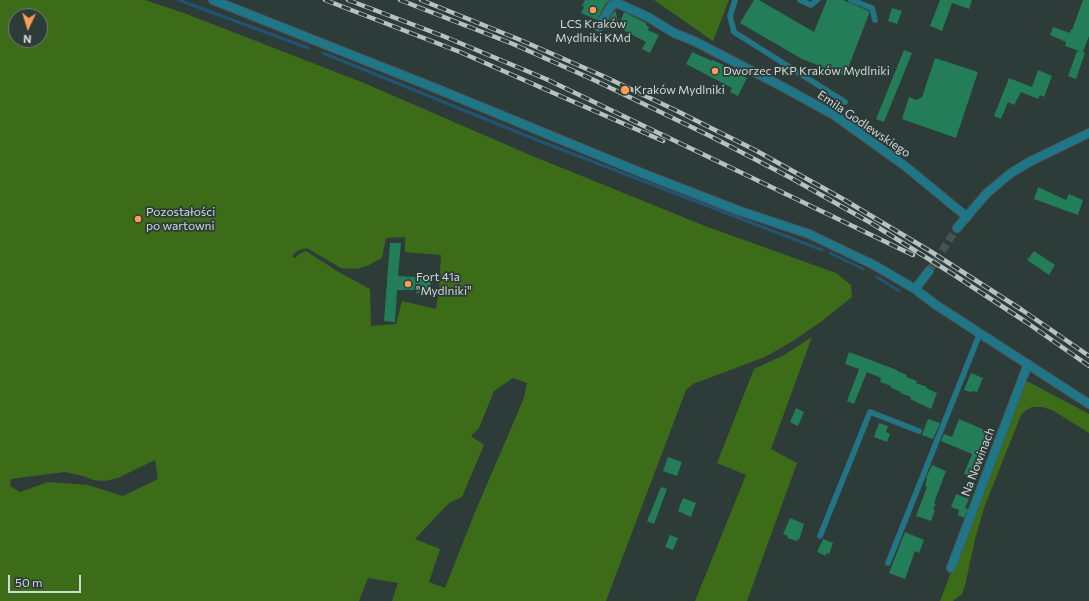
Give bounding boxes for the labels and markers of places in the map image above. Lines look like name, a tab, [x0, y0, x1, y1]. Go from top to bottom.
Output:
marker: LCS Kraków Mydlniki KMd	[588, 5, 598, 15]
place label: LCS Kraków Mydlniki KMd	[555, 17, 631, 45]
place label: Dworzec PKP Kraków Mydlniki	[723, 64, 890, 78]
marker: Dworzec PKP Kraków Mydlniki	[710, 66, 720, 76]
place label: Kraków Mydlniki	[634, 83, 725, 97]
marker: Kraków Mydlniki	[619, 84, 631, 96]
place label: Pozostałości po wartowni	[146, 205, 215, 233]
marker: Pozostałości po wartowni	[133, 214, 143, 224]
place label: Fort 41a "Mydlniki"	[416, 270, 472, 298]
marker: Fort 41a "Mydlniki"	[403, 279, 413, 289]

